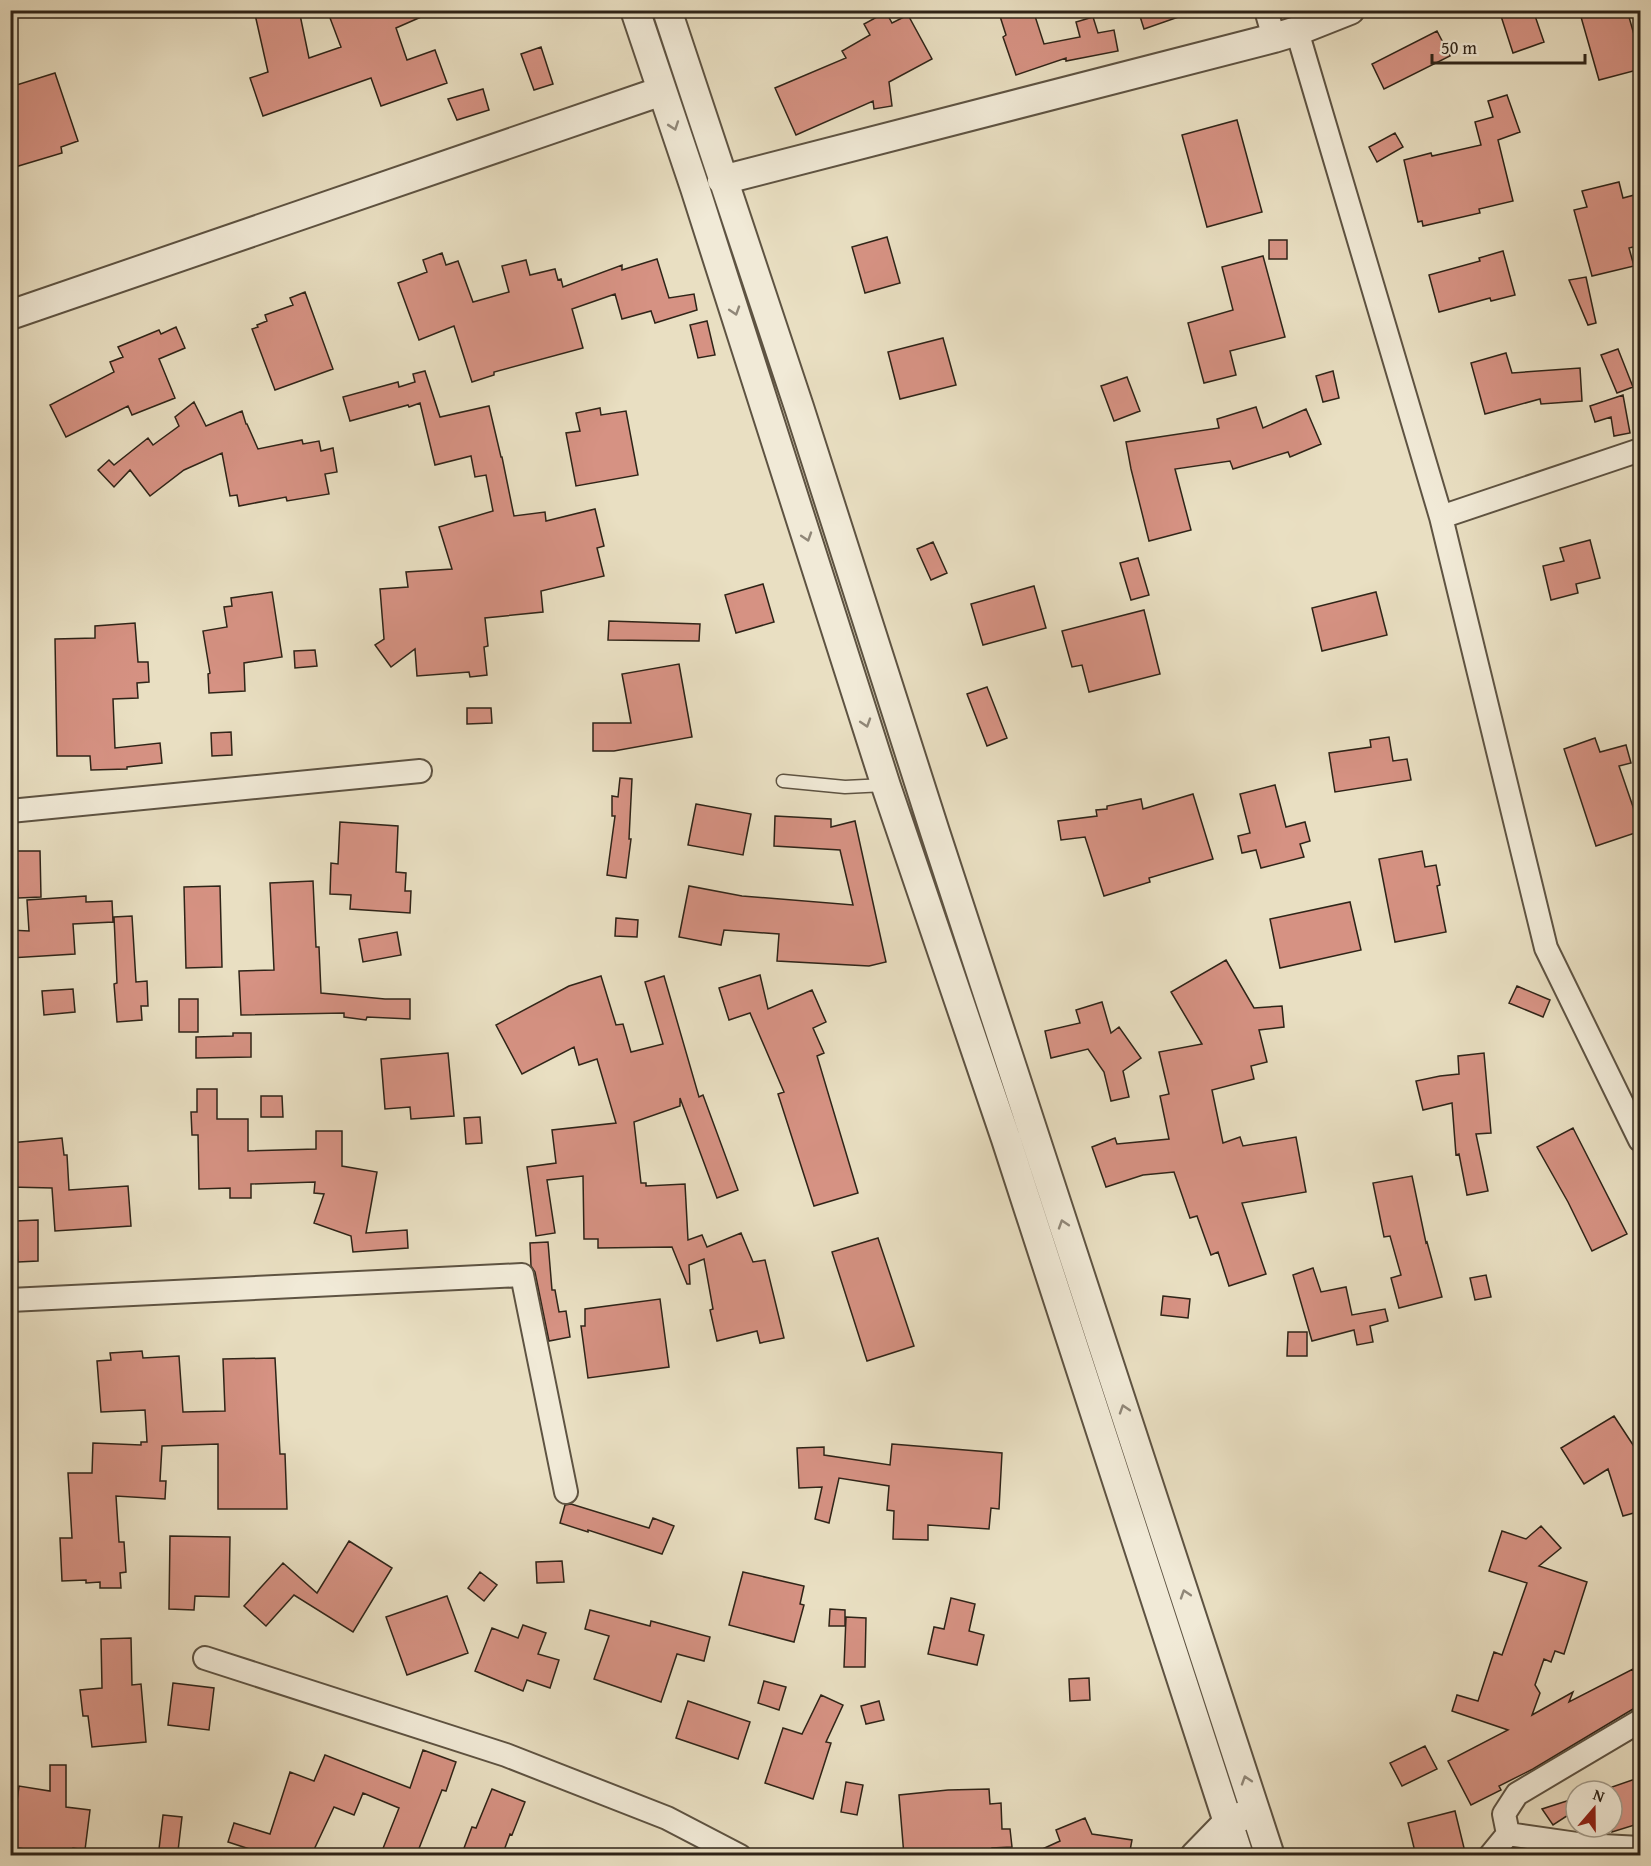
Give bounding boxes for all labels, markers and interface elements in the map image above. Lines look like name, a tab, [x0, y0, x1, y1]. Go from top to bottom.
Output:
scale bar	[1432, 27, 1585, 65]
text: 50 m	[1441, 34, 1477, 61]
one-way arrow	[667, 120, 679, 131]
one-way arrow	[727, 305, 740, 316]
one-way arrow	[800, 531, 812, 542]
one-way arrow	[859, 717, 871, 728]
one-way arrow	[1058, 1219, 1070, 1230]
one-way arrow	[1119, 1404, 1131, 1415]
one-way arrow	[1180, 1589, 1192, 1600]
one-way arrow	[1240, 1775, 1253, 1786]
north arrow	[1564, 1779, 1624, 1839]
text: N	[1590, 1782, 1609, 1808]

